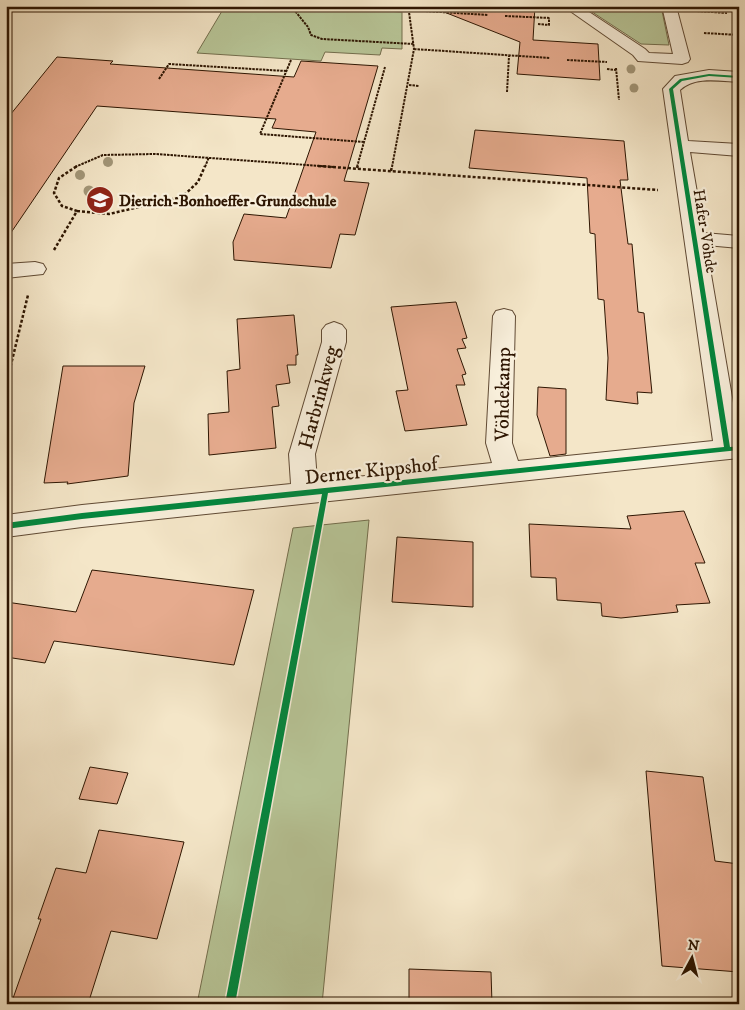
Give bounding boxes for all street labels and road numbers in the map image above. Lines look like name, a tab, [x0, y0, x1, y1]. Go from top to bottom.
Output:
street label: Hafer-Vöhde	[689, 188, 722, 275]
street label: Harbrinkweg	[294, 343, 345, 452]
street label: Vöhdekamp	[490, 347, 517, 442]
street label: Derner Kippshof	[303, 452, 442, 491]

